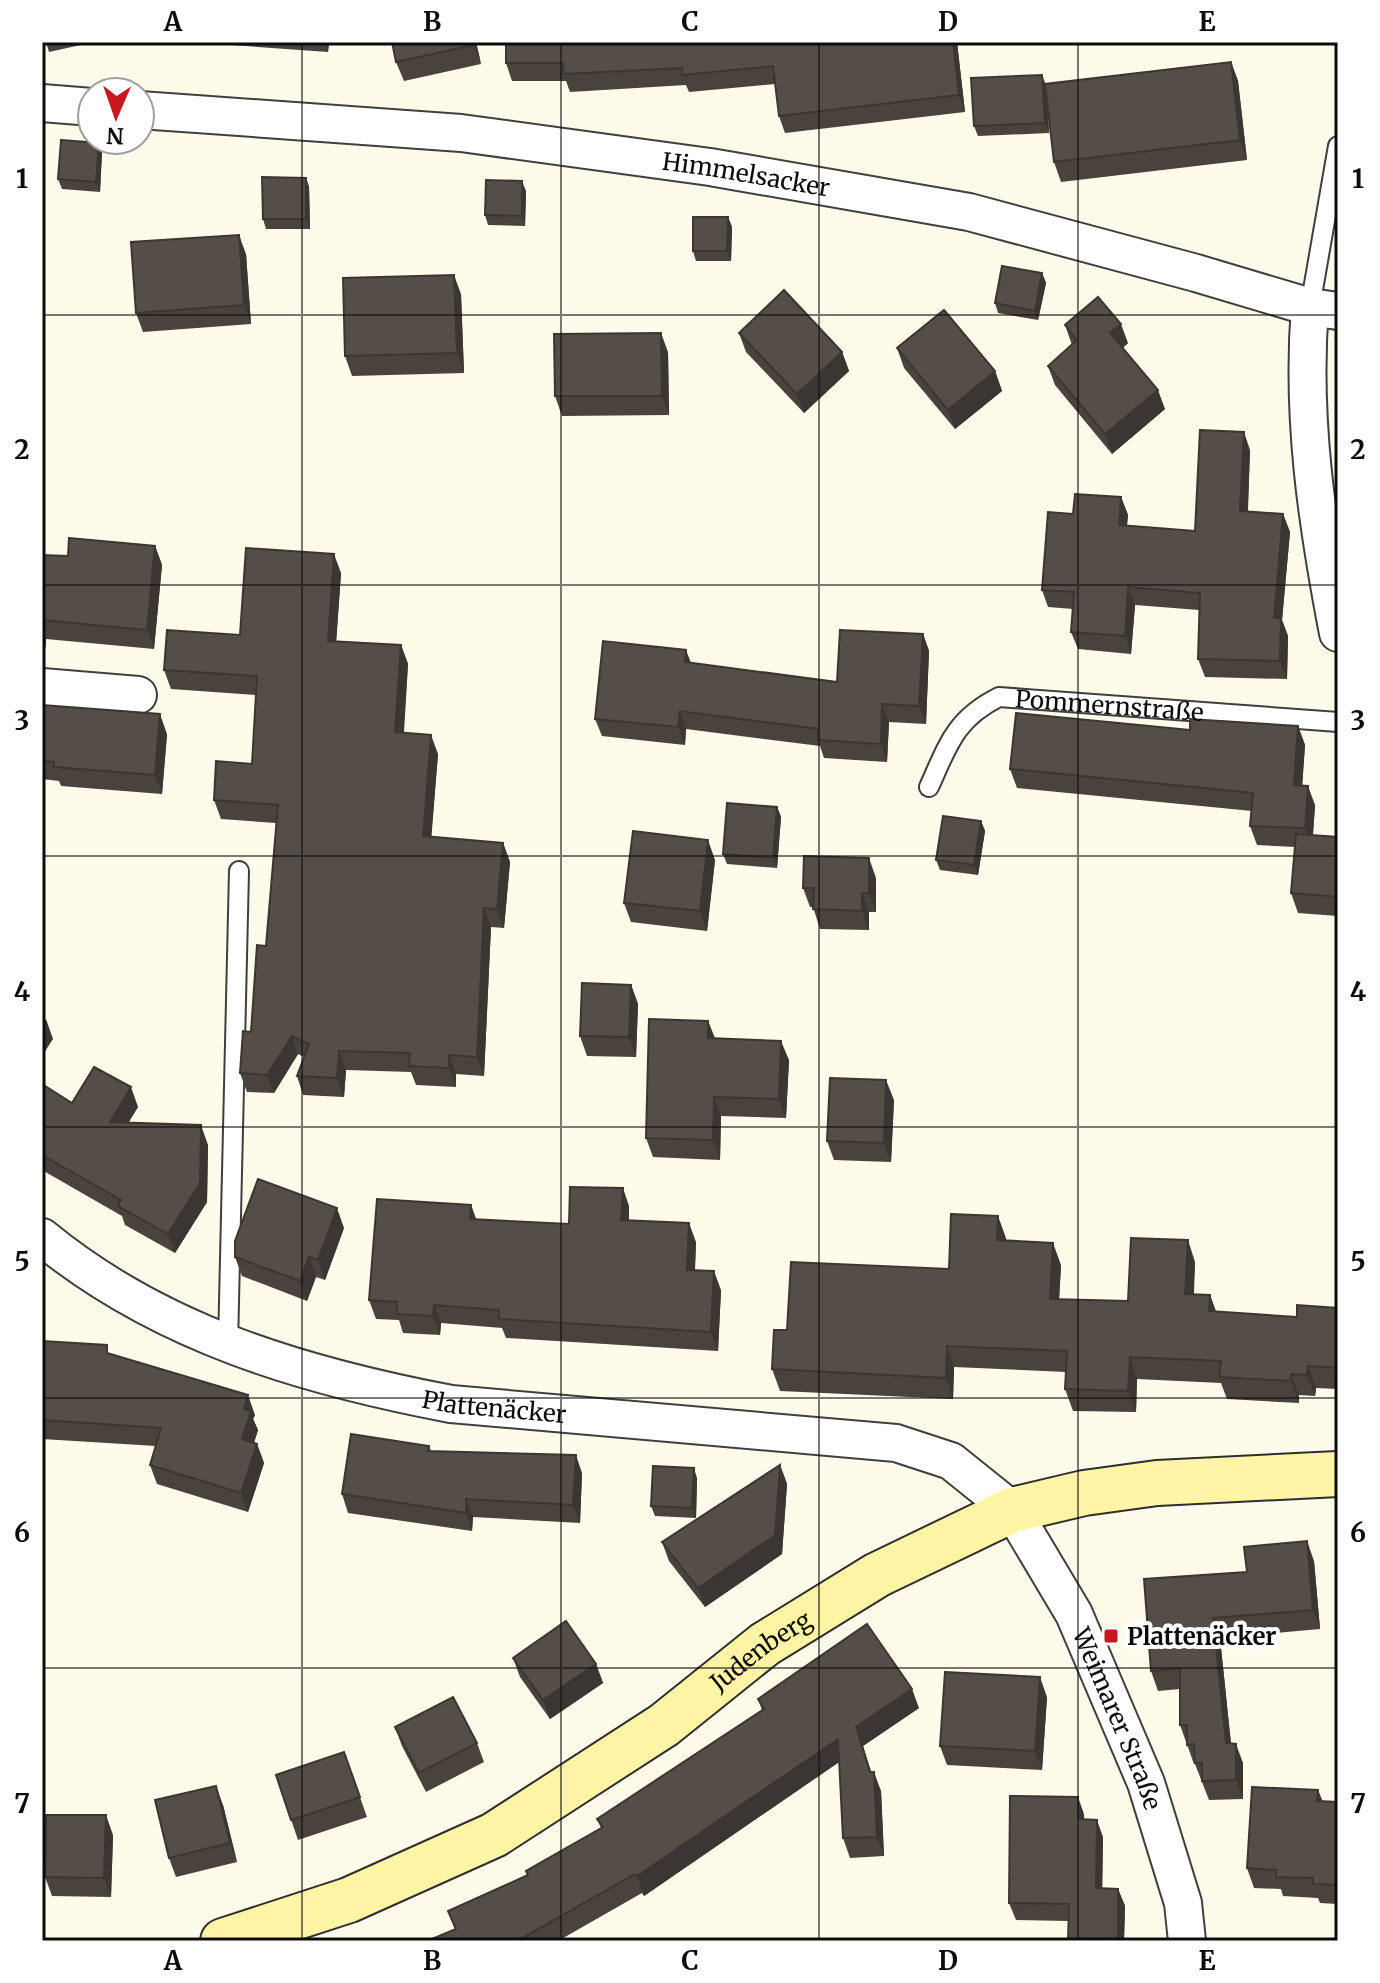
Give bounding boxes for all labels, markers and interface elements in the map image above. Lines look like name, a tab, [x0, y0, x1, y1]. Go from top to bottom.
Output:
text: A	[163, 5, 183, 38]
text: B	[423, 5, 441, 38]
text: C	[681, 5, 699, 38]
text: D	[938, 5, 958, 38]
text: E	[1199, 5, 1216, 38]
north arrow	[76, 76, 156, 156]
text: N	[106, 122, 124, 150]
street label: Himmelsacker	[660, 145, 833, 203]
text: 1	[16, 162, 28, 195]
text: 1	[1352, 162, 1364, 195]
text: 2	[14, 433, 30, 466]
text: 2	[1350, 433, 1366, 466]
street label: Pommernstraße	[1014, 683, 1205, 728]
text: 3	[15, 704, 29, 737]
text: 3	[1351, 704, 1365, 737]
text: 4	[14, 975, 31, 1008]
text: 4	[1350, 975, 1367, 1008]
text: 5	[14, 1245, 30, 1278]
text: 5	[1350, 1245, 1366, 1278]
street label: Plattenäcker	[419, 1383, 568, 1430]
text: 6	[14, 1516, 30, 1549]
text: 6	[1350, 1516, 1366, 1549]
street label: Judenberg	[703, 1603, 818, 1698]
place label: Plattenäcker	[1127, 1621, 1277, 1652]
street label: Weimarer Straße	[1066, 1622, 1169, 1813]
marker: Plattenäcker	[1102, 1627, 1120, 1645]
text: 7	[14, 1787, 30, 1820]
text: 7	[1350, 1787, 1366, 1820]
text: A	[163, 1944, 183, 1977]
text: B	[423, 1944, 441, 1977]
text: C	[681, 1944, 699, 1977]
text: D	[938, 1944, 958, 1977]
text: E	[1199, 1944, 1216, 1977]

